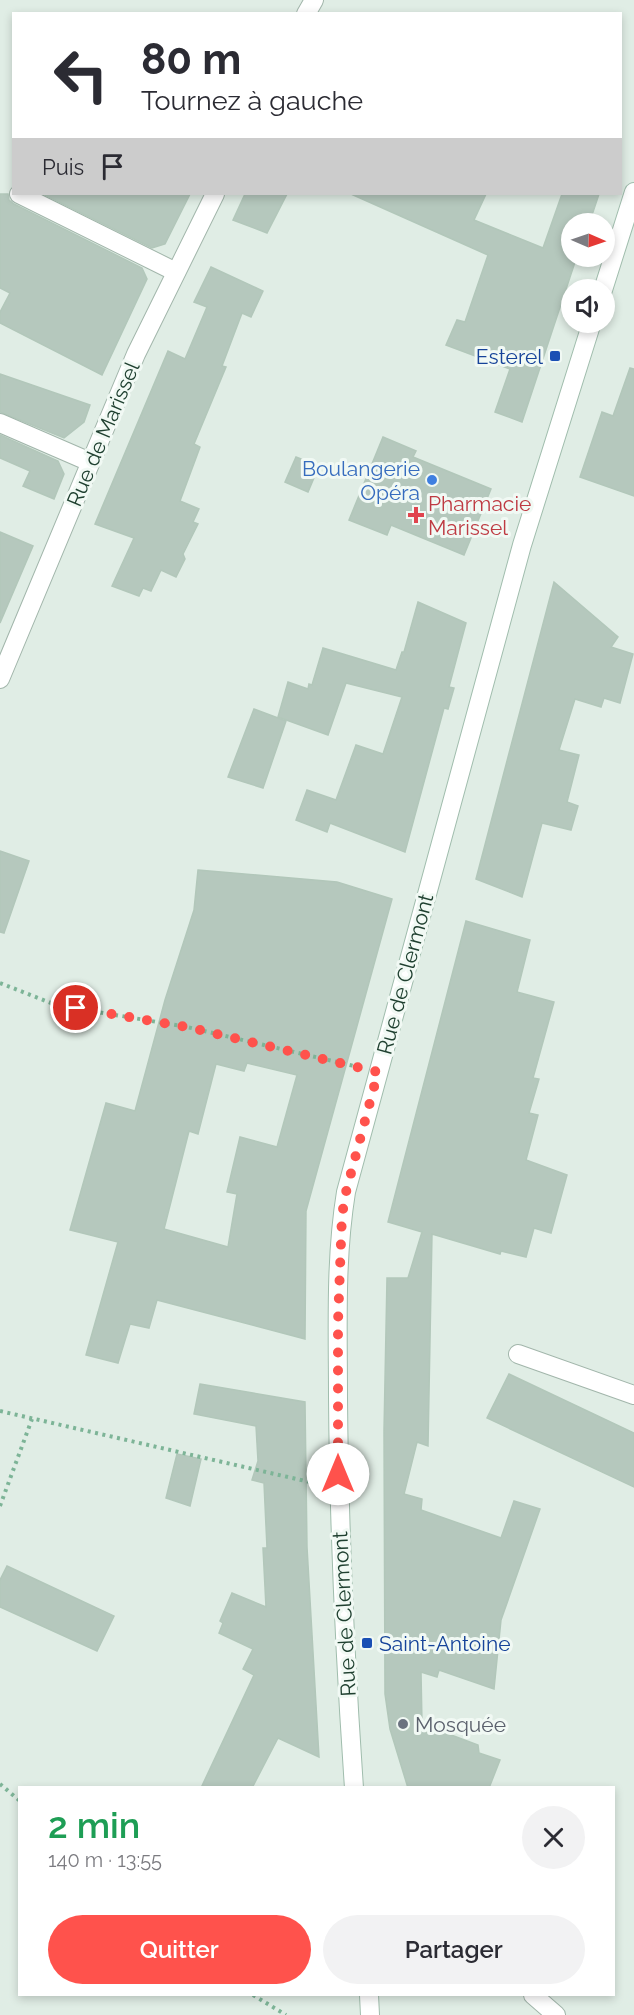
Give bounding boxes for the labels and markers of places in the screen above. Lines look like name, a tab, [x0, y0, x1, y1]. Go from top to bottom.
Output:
place label: Esterel	[476, 344, 543, 369]
marker: Esterel	[548, 349, 562, 363]
place label: Boulangerie Opéra	[302, 456, 420, 505]
marker: Boulangerie Opéra	[425, 473, 439, 487]
place label: Pharmacie Marissel	[428, 491, 531, 540]
marker: Pharmacie Marissel	[409, 508, 423, 522]
pin	[50, 982, 101, 1033]
place label: Saint-Antoine	[379, 1631, 510, 1656]
marker: Saint-Antoine	[360, 1636, 374, 1650]
place label: Mosquée	[415, 1712, 506, 1737]
marker: Mosquée	[396, 1717, 410, 1731]

